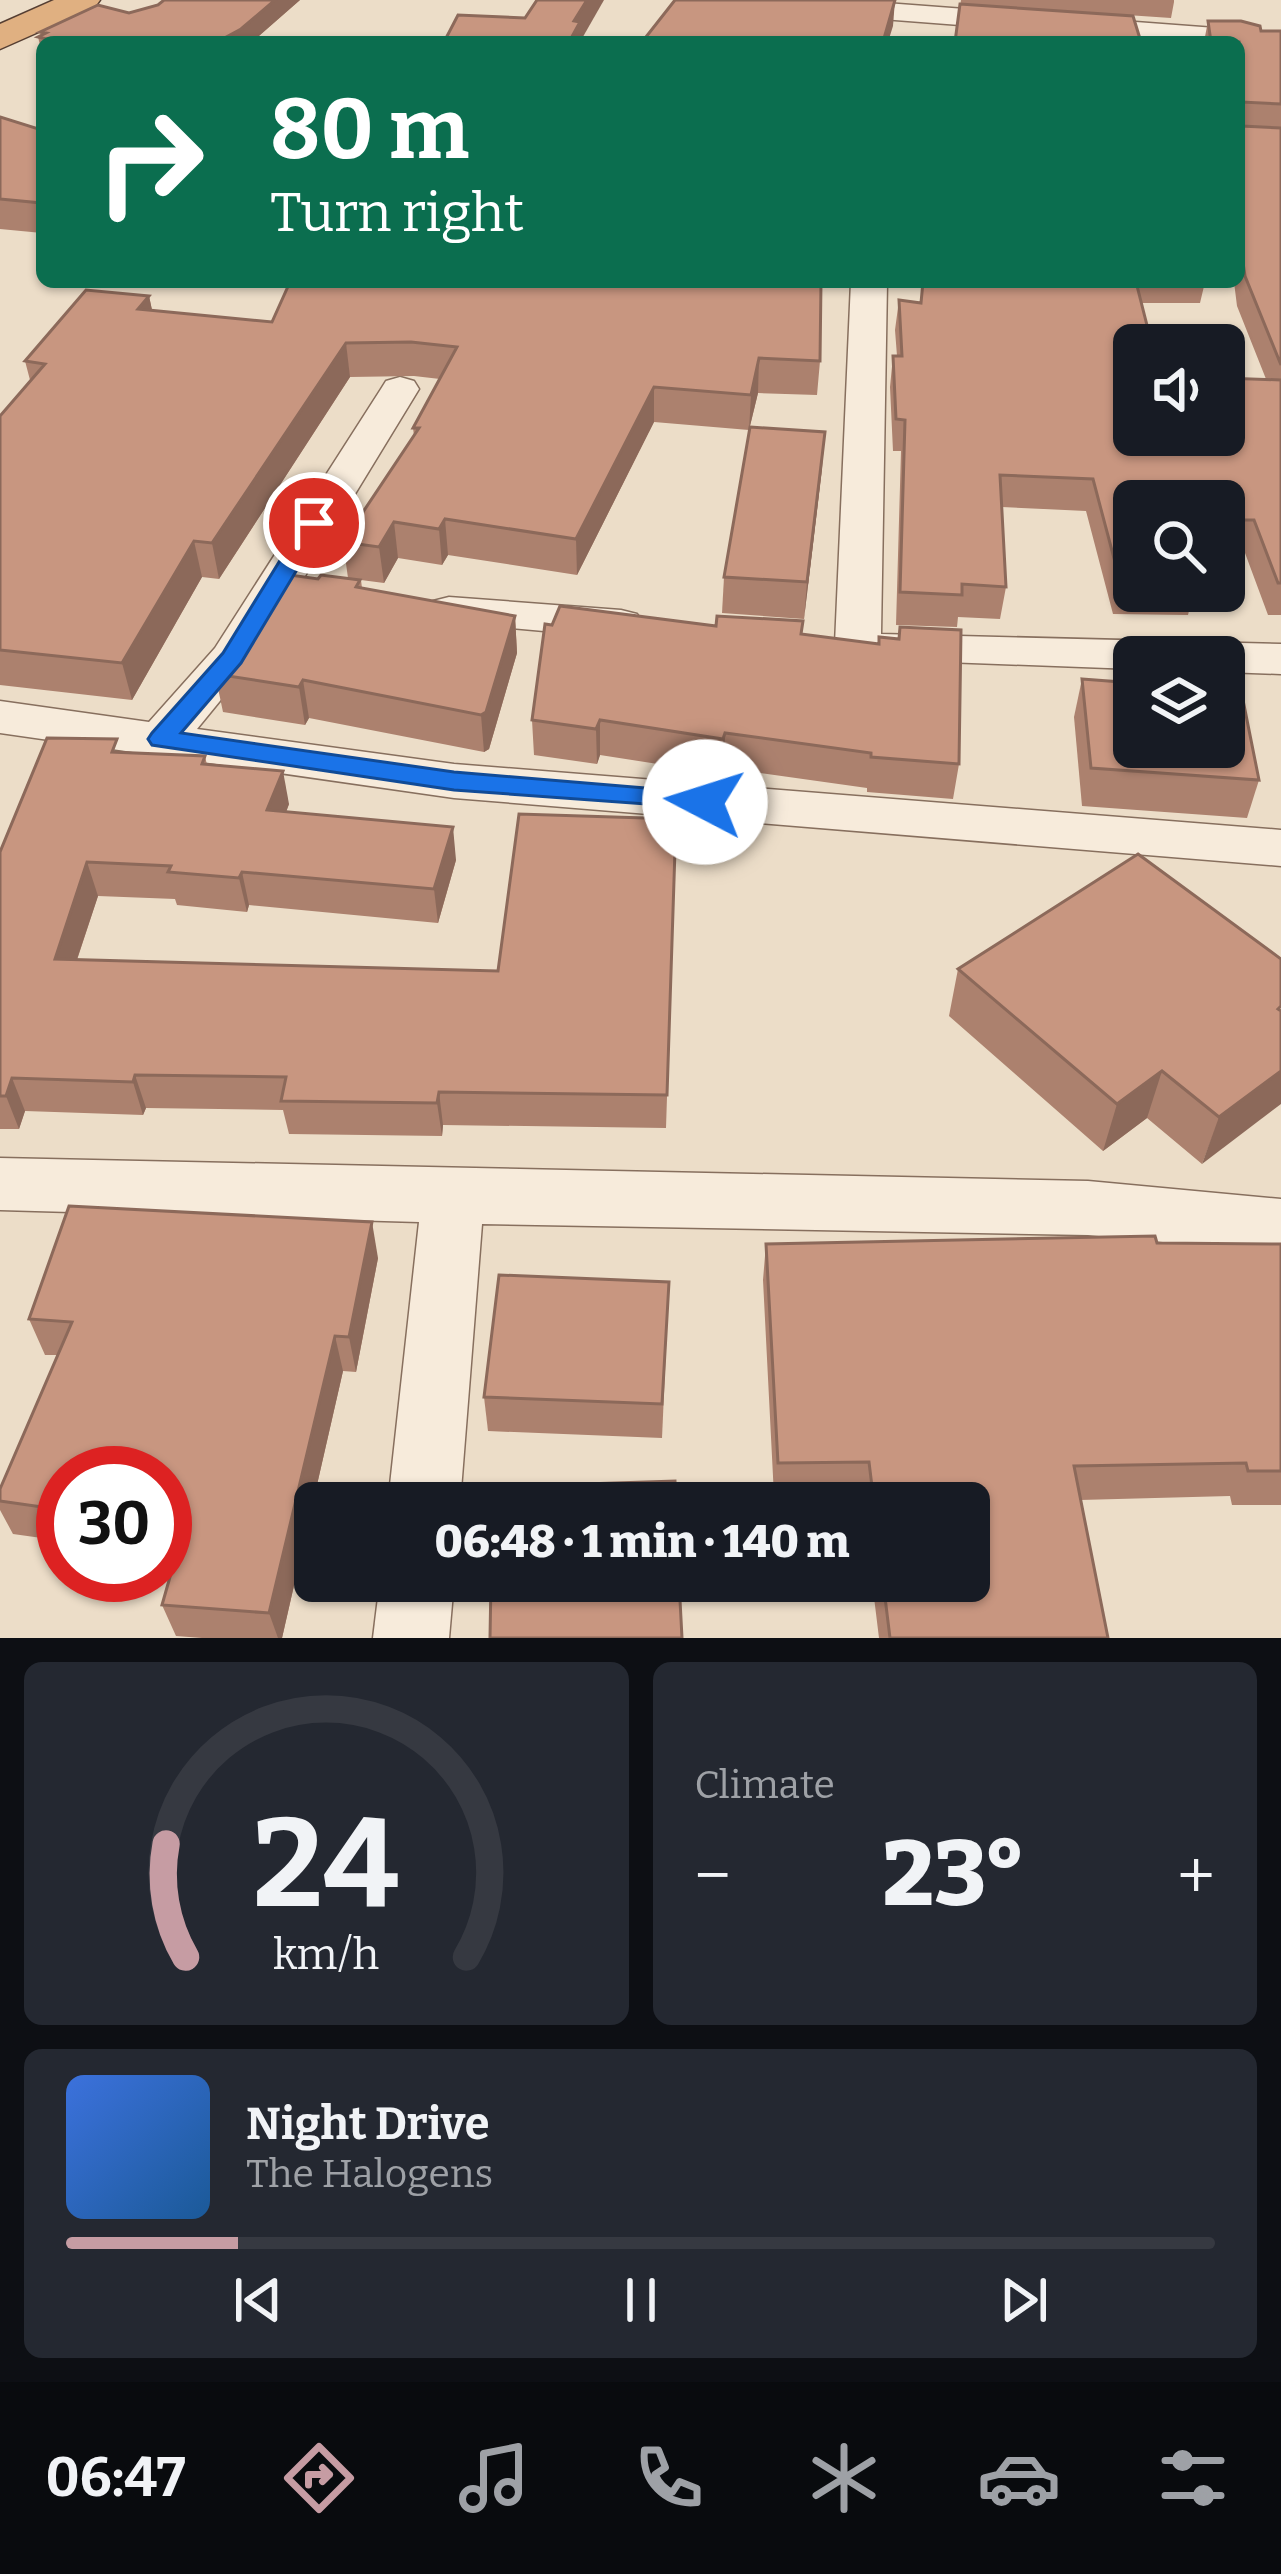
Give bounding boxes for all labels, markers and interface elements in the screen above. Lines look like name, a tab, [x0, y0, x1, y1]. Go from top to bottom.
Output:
text: 80 m	[270, 79, 469, 180]
icon: right	[72, 84, 228, 240]
text: Turn right	[270, 181, 524, 245]
map controls	[1113, 324, 1245, 768]
button: sound	[1113, 324, 1245, 456]
pin	[263, 472, 365, 574]
button: search	[1113, 480, 1245, 612]
icon: arrive	[281, 490, 347, 556]
button: layers	[1113, 636, 1245, 768]
position arrow	[642, 739, 768, 865]
speed limit sign: 30	[36, 1446, 192, 1602]
text: 06:48 · 1 min · 140 m	[435, 1515, 850, 1569]
text: Climate	[695, 1762, 835, 1808]
text: 24	[253, 1789, 399, 1939]
text: 23°	[883, 1821, 1026, 1929]
text: −	[695, 1836, 731, 1915]
text: +	[1177, 1836, 1215, 1915]
text: km/h	[273, 1928, 379, 1979]
text: Night Drive	[246, 2097, 489, 2151]
text: The Halogens	[246, 2151, 493, 2197]
icon: previous	[225, 2267, 291, 2333]
icon: pause	[608, 2267, 674, 2333]
icon: next	[991, 2267, 1057, 2333]
icon: directions	[277, 2436, 361, 2520]
icon: music	[452, 2436, 536, 2520]
icon: phone	[627, 2436, 711, 2520]
icon: climate	[802, 2436, 886, 2520]
icon: car	[977, 2436, 1061, 2520]
icon: filters	[1151, 2436, 1235, 2520]
text: 06:47	[45, 2446, 186, 2510]

